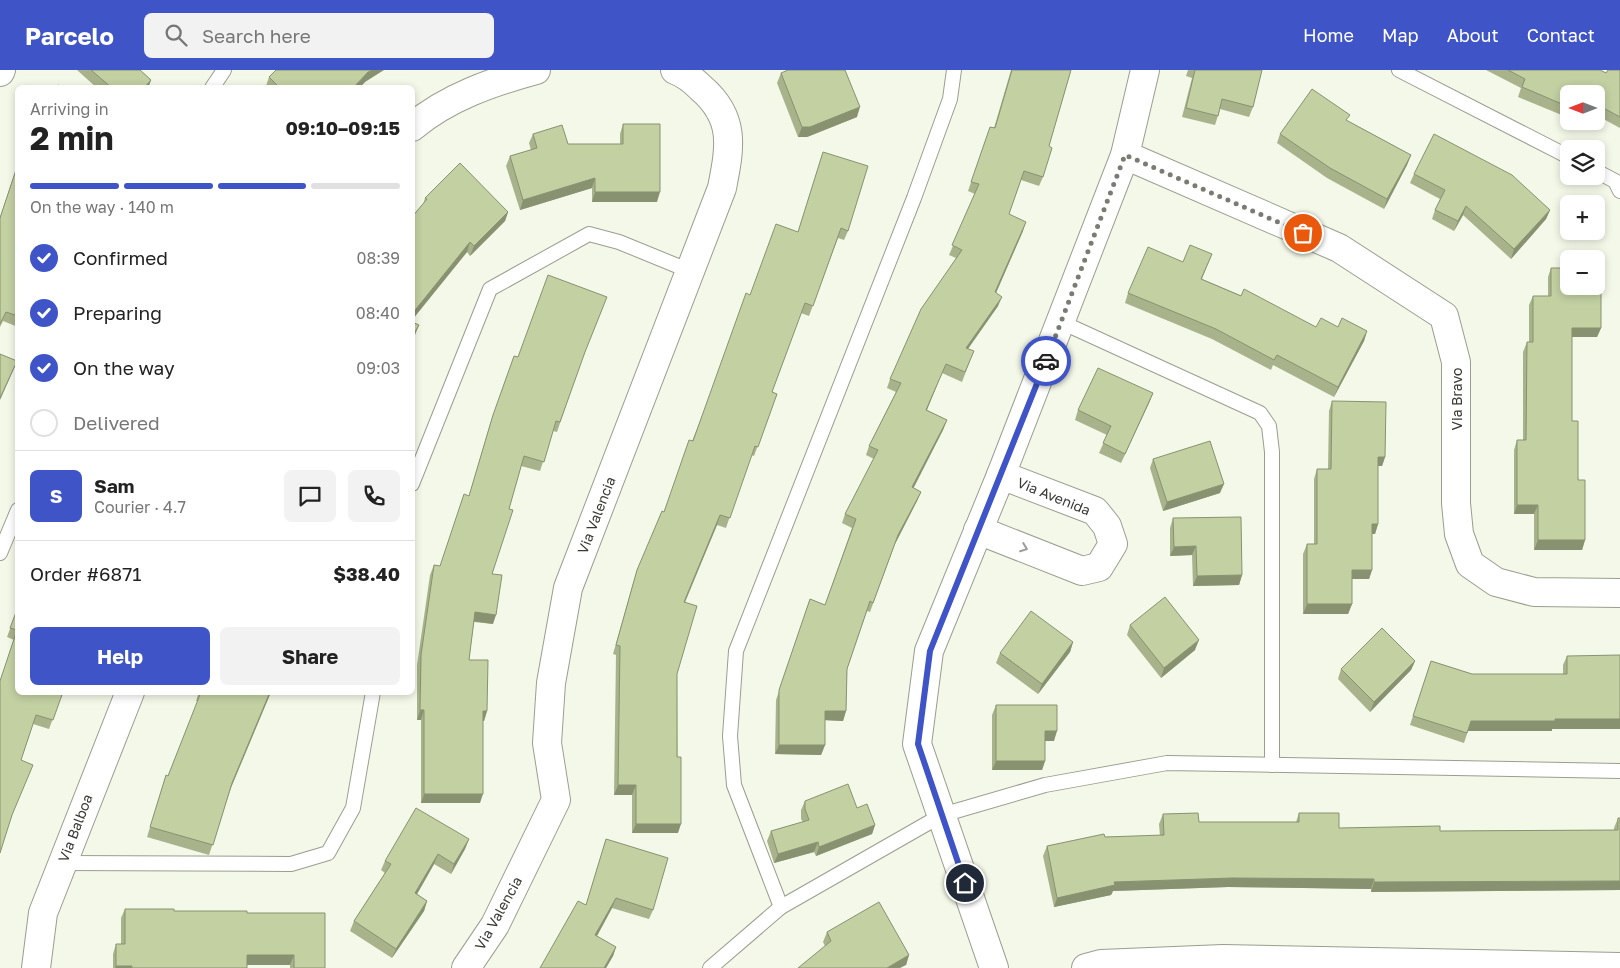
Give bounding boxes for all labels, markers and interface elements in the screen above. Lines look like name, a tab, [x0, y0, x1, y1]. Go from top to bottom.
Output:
search box	[144, 13, 494, 58]
text: Parcelo	[25, 21, 114, 50]
icon: search	[162, 21, 190, 49]
text: Search here	[202, 24, 311, 47]
text: Home	[1303, 24, 1354, 46]
text: Map	[1382, 24, 1419, 46]
text: About	[1447, 24, 1499, 46]
text: Contact	[1527, 24, 1595, 46]
north arrow	[1560, 85, 1605, 130]
map controls	[1560, 85, 1605, 295]
text: Arriving in	[30, 99, 109, 119]
text: 09:10–09:15	[285, 116, 400, 139]
text: 2 min	[30, 119, 114, 157]
button: layers	[1560, 140, 1605, 185]
button: +	[1560, 195, 1605, 240]
text: On the way · 140 m	[30, 197, 174, 217]
pin	[1282, 212, 1324, 254]
icon: bag	[1289, 219, 1317, 247]
icon: check	[30, 244, 58, 272]
text: Confirmed	[73, 246, 168, 269]
text: 08:39	[356, 248, 400, 268]
button: −	[1560, 250, 1605, 295]
icon: check	[30, 299, 58, 327]
text: Preparing	[73, 301, 162, 324]
text: 08:40	[356, 303, 400, 323]
courier	[1021, 336, 1071, 386]
icon: car	[1032, 347, 1060, 375]
icon: check	[30, 354, 58, 382]
text: On the way	[73, 356, 175, 379]
text: 09:03	[356, 358, 400, 378]
street label: Via Bravo	[1448, 368, 1465, 430]
text: Delivered	[73, 411, 160, 434]
button: chat	[284, 470, 336, 522]
button: phone	[348, 470, 400, 522]
text: Sam	[94, 474, 134, 497]
street label: Via Valencia	[573, 474, 619, 556]
street label: Via Avenida	[1015, 474, 1093, 518]
text: S	[50, 484, 62, 507]
text: Courier · 4.7	[94, 497, 186, 517]
one-way arrow	[1019, 542, 1028, 552]
text: Order #6871	[30, 562, 141, 585]
text: $38.40	[333, 562, 400, 585]
button: Help	[30, 627, 210, 685]
button: Share	[220, 627, 400, 685]
street label: Via Balboa	[54, 792, 96, 864]
pin	[944, 862, 986, 904]
icon: home	[951, 869, 979, 897]
street label: Via Valencia	[471, 873, 525, 953]

